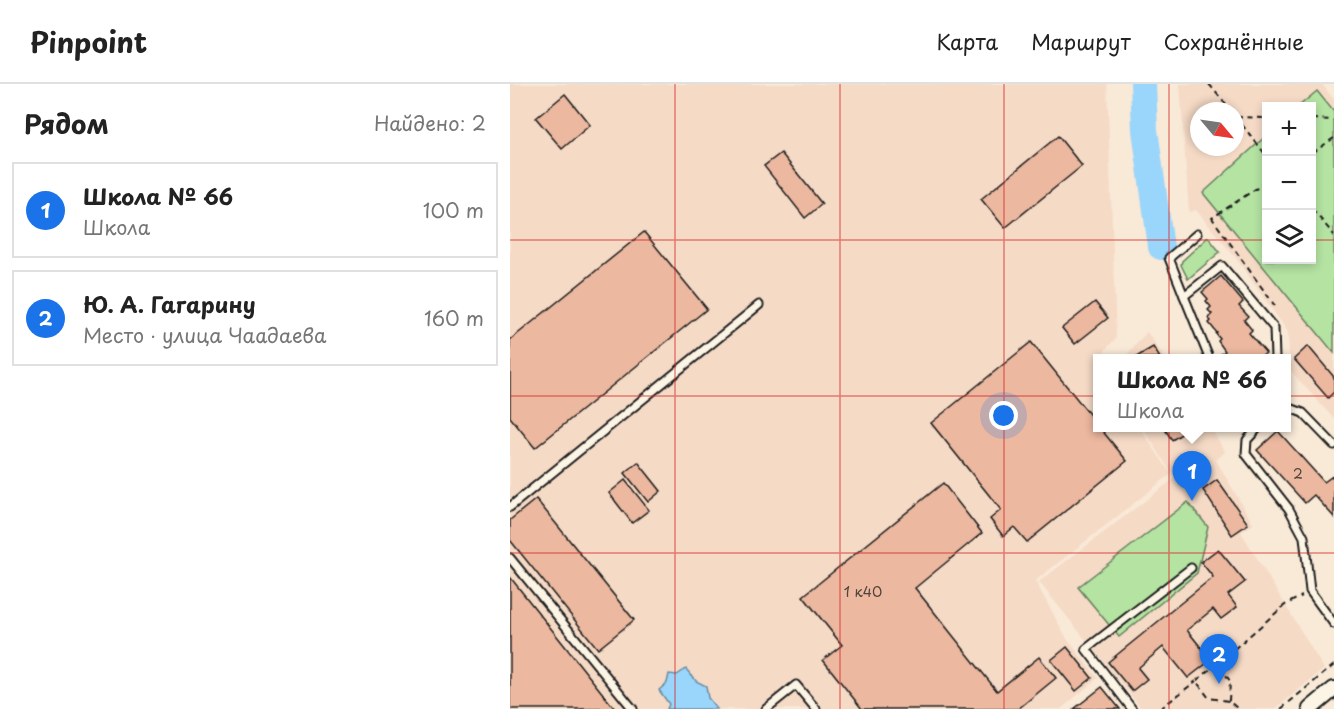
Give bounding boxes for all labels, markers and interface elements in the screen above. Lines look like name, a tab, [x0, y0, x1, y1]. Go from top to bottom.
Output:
text: Pinpoint	[30, 20, 147, 63]
text: Карта	[937, 25, 998, 57]
text: Маршрут	[1031, 25, 1131, 57]
text: Сохранённые	[1164, 25, 1304, 57]
north arrow	[1190, 102, 1244, 156]
map controls	[1262, 102, 1316, 264]
button: +	[1262, 102, 1316, 156]
text: Рядом	[24, 104, 109, 143]
text: Найдено: 2	[374, 108, 486, 138]
button: −	[1262, 156, 1316, 210]
text: Школа № 66	[83, 179, 233, 212]
text: 1	[41, 195, 50, 225]
text: 100 m	[423, 195, 484, 225]
button: layers	[1262, 210, 1316, 264]
text: Школа	[83, 212, 150, 242]
text: Ю. А. Гагарину	[83, 287, 256, 320]
text: 2	[38, 303, 53, 333]
text: 160 m	[424, 303, 484, 333]
text: Место · улица Чаадаева	[83, 320, 326, 350]
popup	[1093, 354, 1291, 432]
text: Школа № 66	[1117, 362, 1267, 395]
text: Школа	[1117, 395, 1184, 425]
your location	[989, 401, 1018, 430]
pin: 1	[1172, 452, 1212, 501]
house number: 2	[1293, 463, 1303, 484]
house number: 1 к40	[844, 581, 882, 602]
pin: 2	[1200, 634, 1238, 684]

